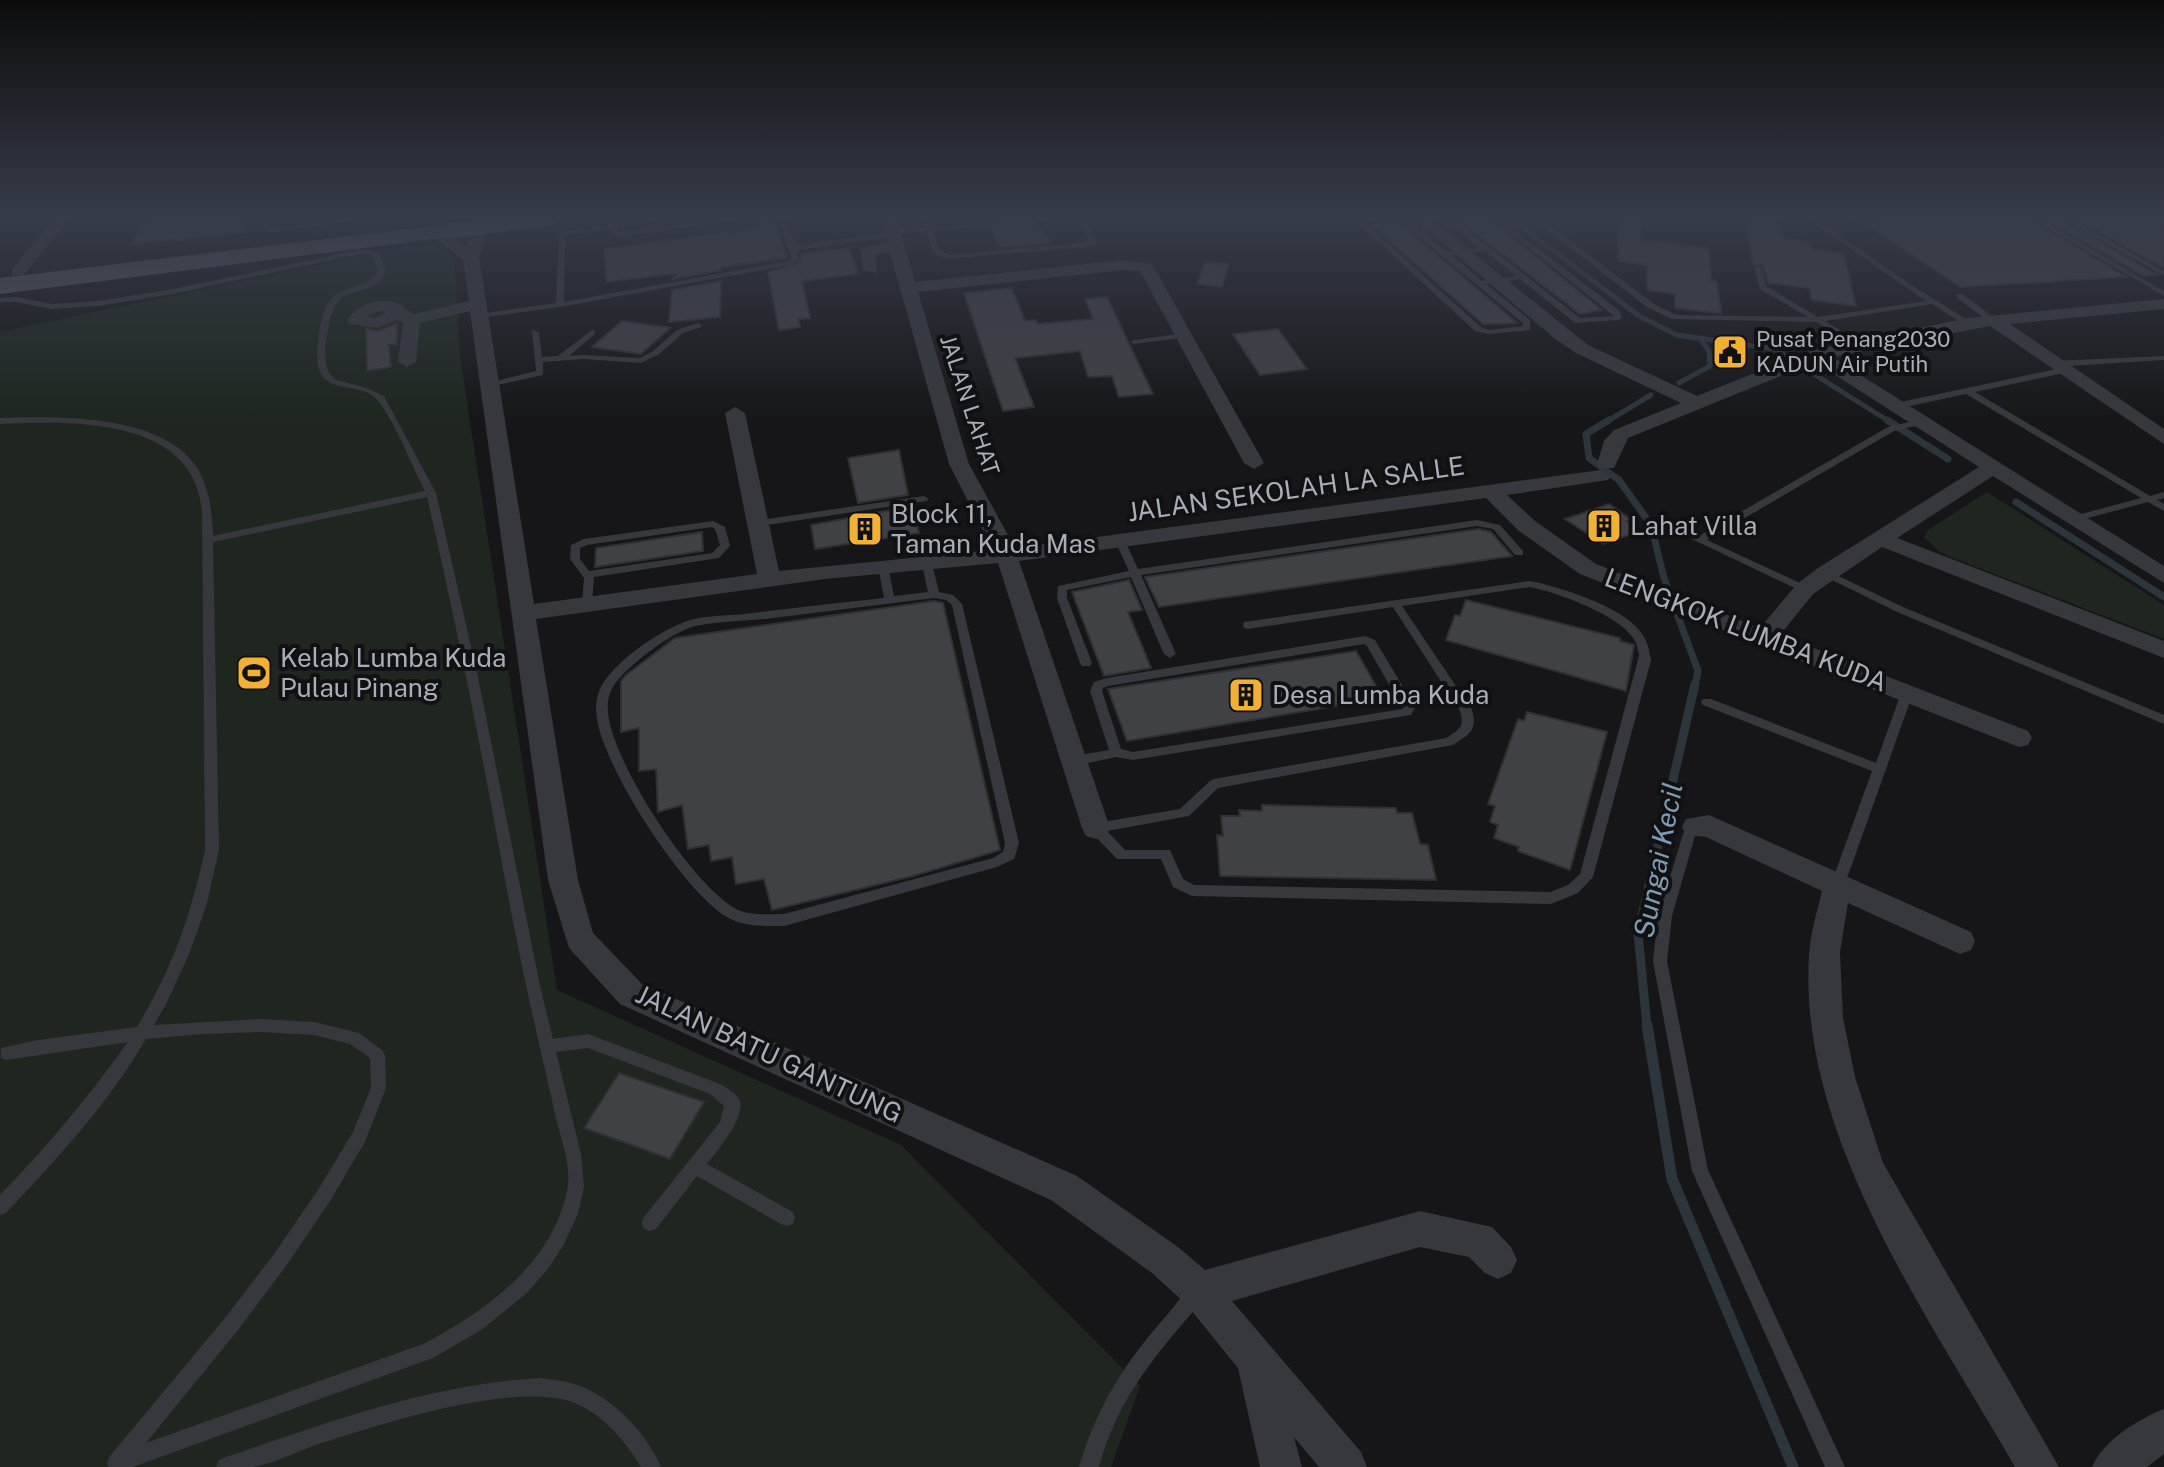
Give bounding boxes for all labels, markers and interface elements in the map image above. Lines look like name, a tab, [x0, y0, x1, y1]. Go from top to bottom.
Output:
place label: Pusat Penang2030 KADUN Air Putih	[1756, 326, 1951, 377]
street label: JALAN LAHAT	[935, 331, 1005, 479]
public building icon: Pusat Penang2030 KADUN Air Putih	[1711, 333, 1749, 371]
street label: JALAN SEKOLAH LA SALLE	[1126, 450, 1466, 527]
place label: Block 11, Taman Kuda Mas	[891, 498, 1096, 559]
building icon: Lahat Villa	[1585, 507, 1623, 545]
building icon: Block 11, Taman Kuda Mas	[846, 510, 884, 548]
place label: Lahat Villa	[1630, 510, 1757, 541]
street label: LENGKOK LUMBA KUDA	[1601, 561, 1892, 698]
place label: Kelab Lumba Kuda Pulau Pinang	[280, 642, 506, 703]
sports icon: Kelab Lumba Kuda Pulau Pinang	[235, 654, 273, 692]
building icon: Desa Lumba Kuda	[1227, 676, 1265, 714]
place label: Desa Lumba Kuda	[1272, 679, 1489, 710]
water label: Sungai Kecil	[1626, 779, 1689, 940]
street label: JALAN BATU GANTUNG	[631, 978, 907, 1129]

